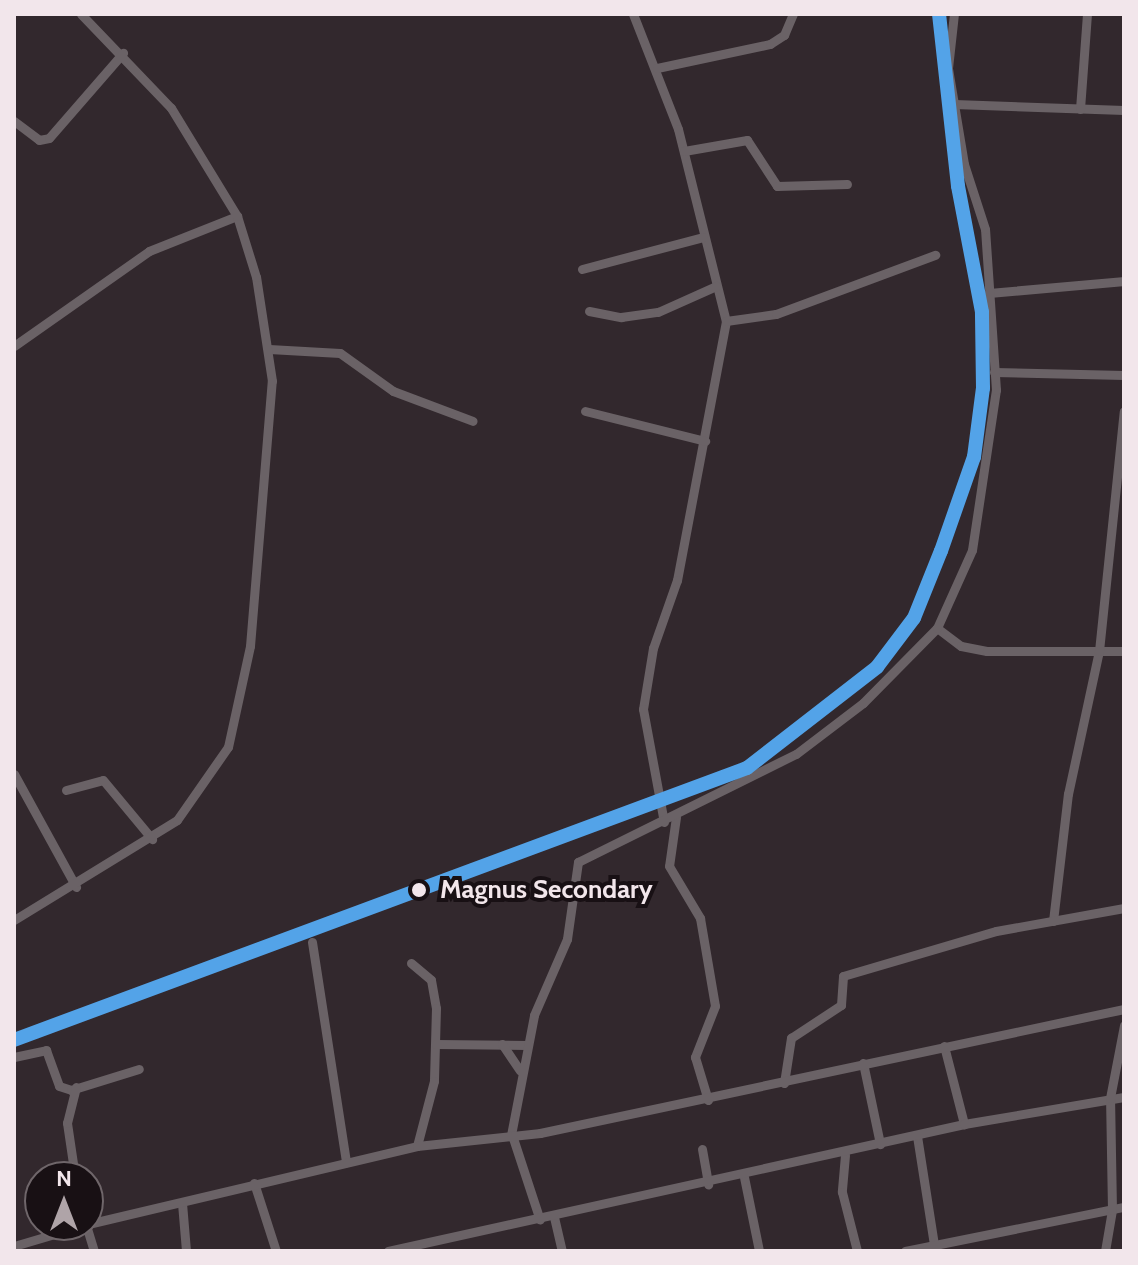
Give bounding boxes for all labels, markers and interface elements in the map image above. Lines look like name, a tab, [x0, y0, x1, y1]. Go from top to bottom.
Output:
place label: Magnus Secondary	[440, 874, 653, 906]
marker: Magnus Secondary	[405, 876, 433, 904]
north arrow	[24, 1161, 104, 1241]
text: N	[56, 1165, 72, 1192]

